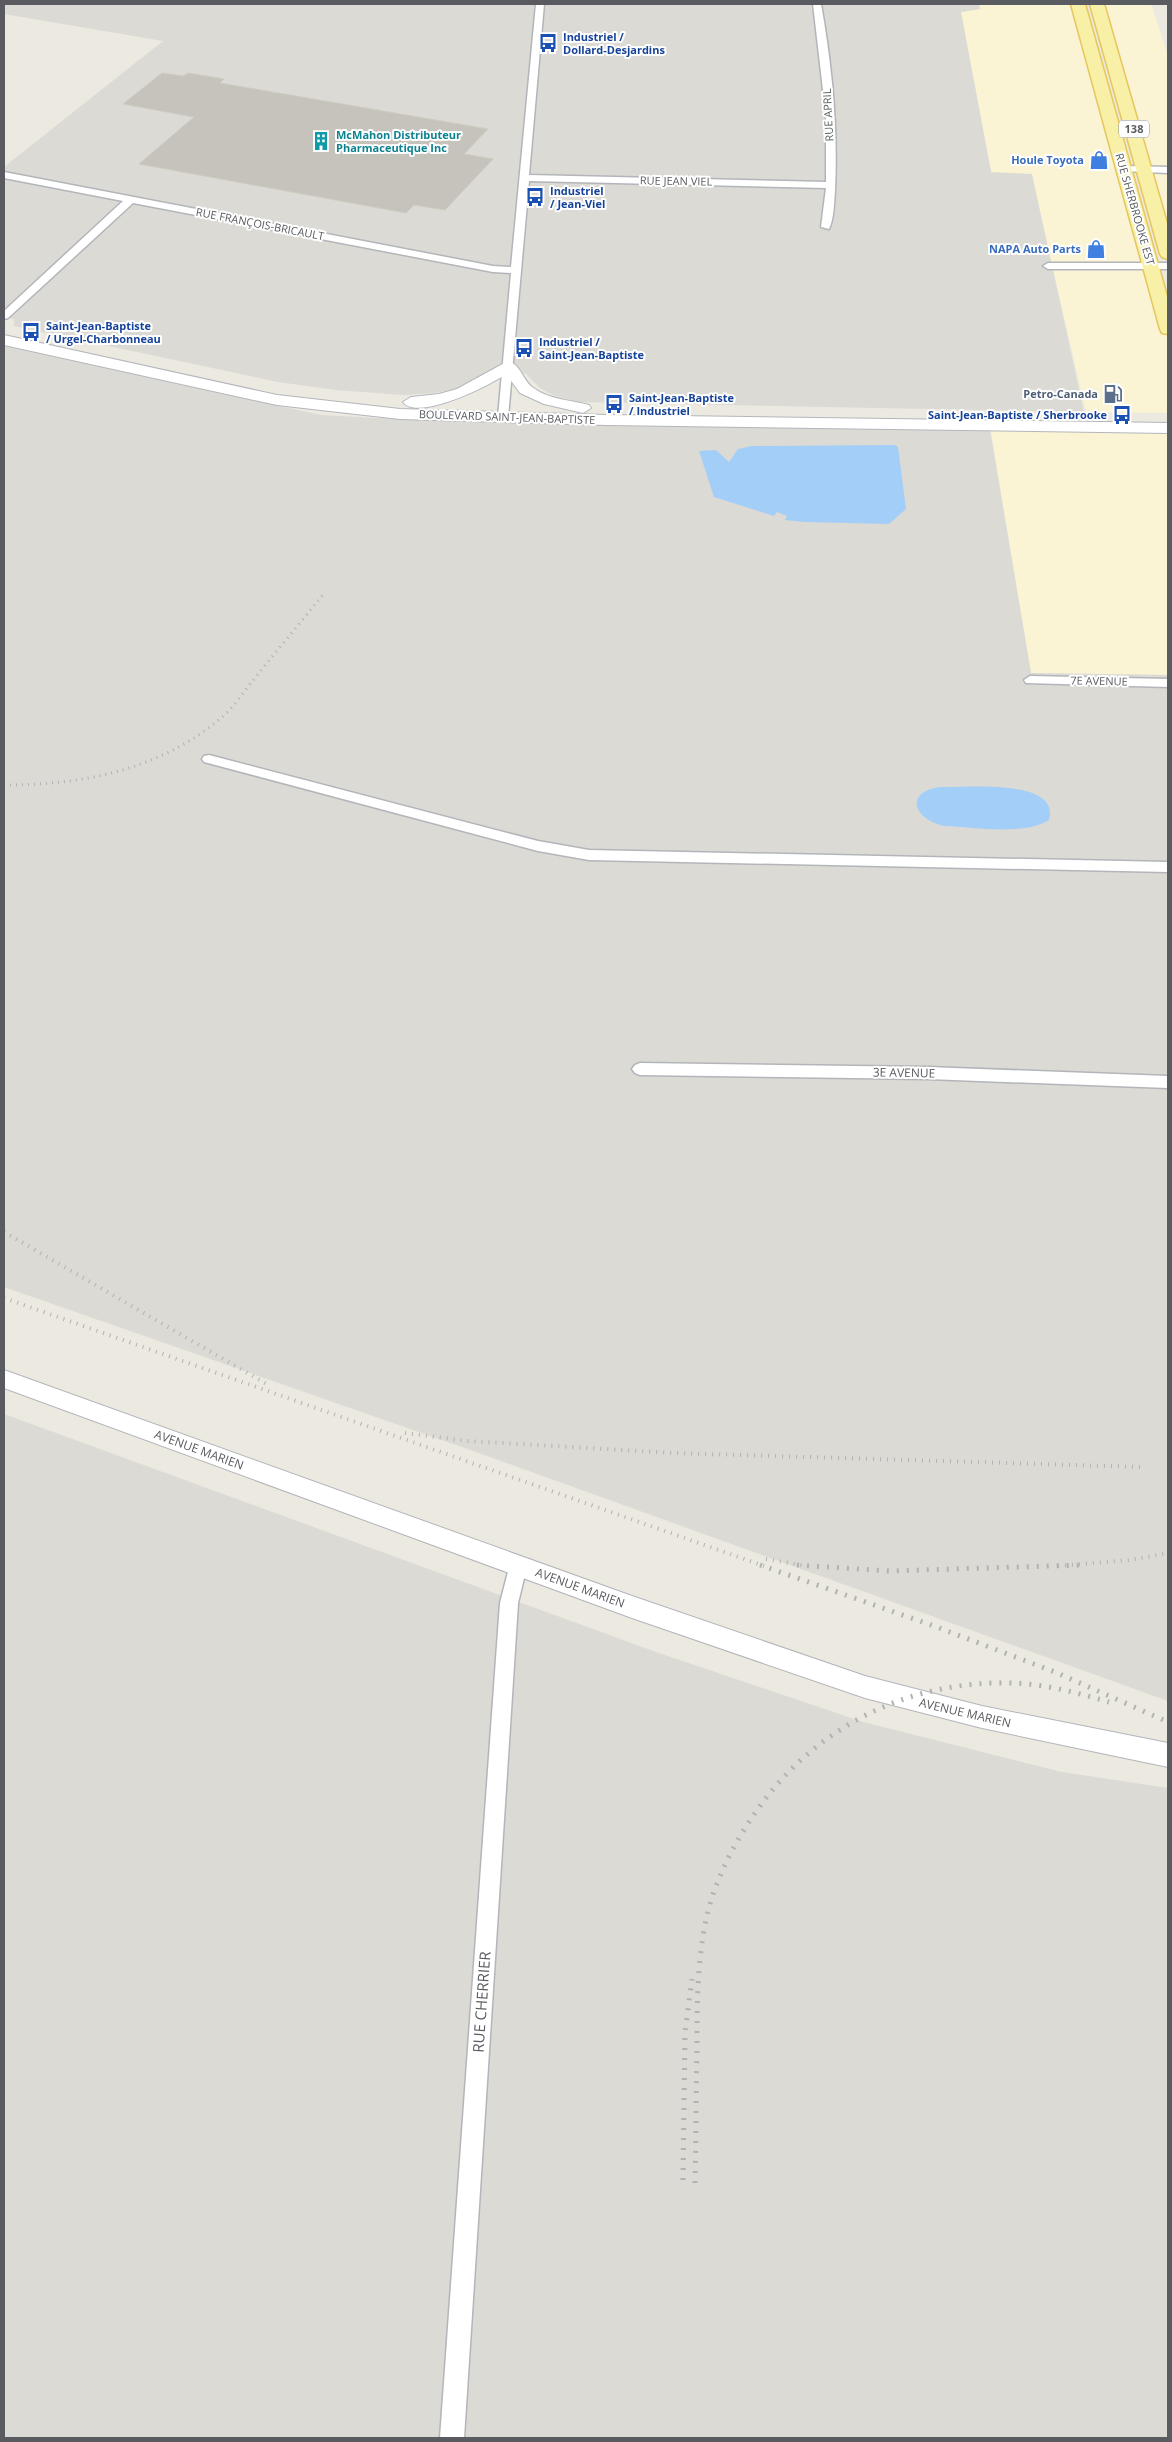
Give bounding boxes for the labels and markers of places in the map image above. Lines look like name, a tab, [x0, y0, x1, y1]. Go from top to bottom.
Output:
place label: Industriel / Dollard-Desjardins	[563, 29, 665, 57]
bus stop icon: Industriel / Dollard-Desjardins	[537, 32, 559, 54]
place label: McMahon Distributeur Pharmaceutique Inc	[336, 127, 461, 155]
building icon: McMahon Distributeur Pharmaceutique Inc	[310, 130, 332, 152]
shop icon: Houle Toyota	[1088, 149, 1110, 171]
place label: Houle Toyota	[1011, 152, 1084, 167]
place label: Industriel / Jean-Viel	[550, 183, 605, 211]
bus stop icon: Industriel / Jean-Viel	[524, 186, 546, 208]
shop icon: NAPA Auto Parts	[1085, 238, 1107, 260]
place label: NAPA Auto Parts	[989, 241, 1082, 256]
place label: Saint-Jean-Baptiste / Urgel-Charbonneau	[46, 318, 161, 346]
bus stop icon: Saint-Jean-Baptiste / Urgel-Charbonneau	[20, 321, 42, 343]
place label: Industriel / Saint-Jean-Baptiste	[539, 334, 645, 362]
bus stop icon: Industriel / Saint-Jean-Baptiste	[513, 337, 535, 359]
fuel station icon: Petro-Canada	[1102, 383, 1124, 405]
place label: Petro-Canada	[1023, 386, 1098, 401]
place label: Saint-Jean-Baptiste / Industriel	[629, 390, 735, 418]
bus stop icon: Saint-Jean-Baptiste / Industriel	[603, 393, 625, 415]
bus stop icon: Saint-Jean-Baptiste / Sherbrooke	[1111, 404, 1133, 426]
place label: Saint-Jean-Baptiste / Sherbrooke	[928, 407, 1107, 422]

